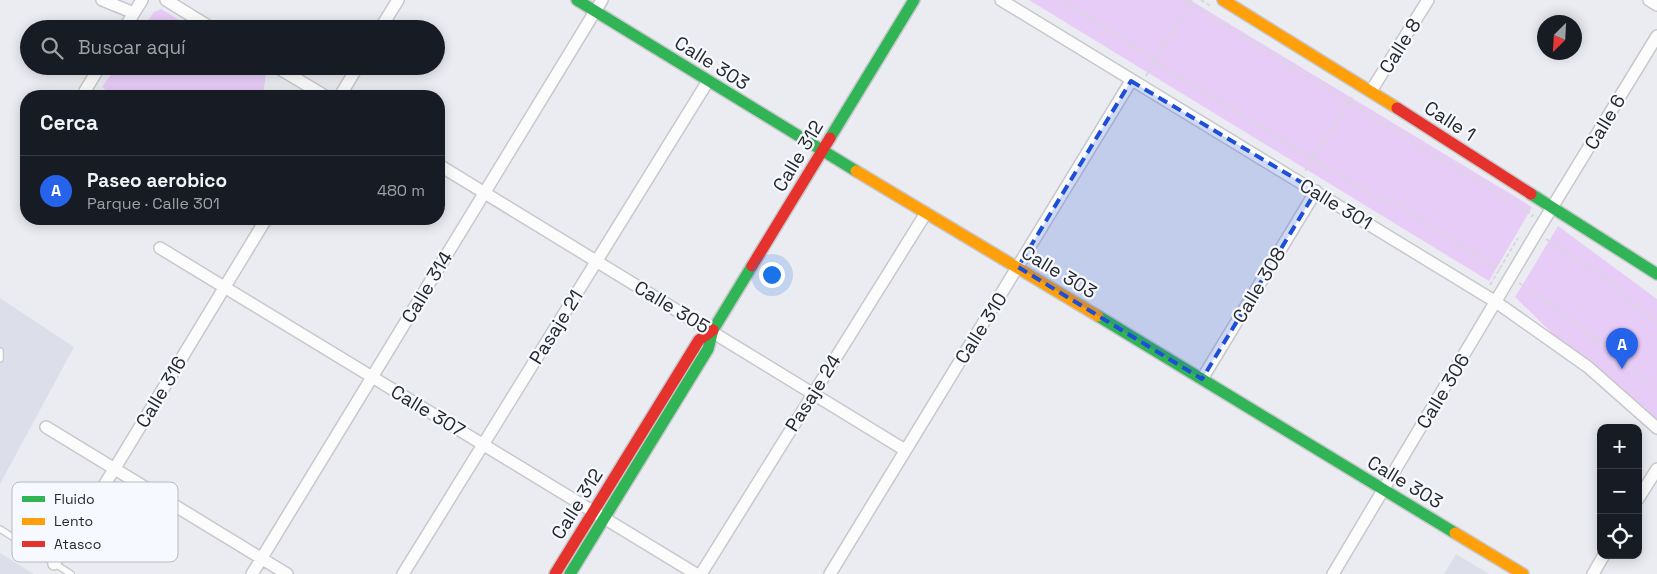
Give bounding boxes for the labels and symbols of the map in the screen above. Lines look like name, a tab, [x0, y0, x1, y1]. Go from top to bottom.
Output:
street label: Calle 8	[1373, 14, 1427, 78]
north arrow	[1537, 15, 1582, 60]
street label: Calle 303	[670, 30, 754, 96]
street label: Calle 6	[1579, 90, 1631, 154]
street label: Calle 1	[1419, 95, 1481, 147]
street label: Calle 312	[767, 116, 829, 196]
street label: Calle 301	[1295, 173, 1377, 235]
street label: Calle 303	[1017, 240, 1101, 304]
street label: Calle 308	[1227, 243, 1291, 327]
street label: Calle 314	[396, 246, 458, 328]
your location	[759, 262, 785, 288]
street label: Calle 305	[630, 275, 714, 339]
street label: Pasaje 21	[523, 285, 589, 369]
street label: Calle 310	[949, 288, 1013, 368]
pin: A	[1606, 328, 1638, 369]
street label: Calle 306	[1411, 349, 1475, 433]
street label: Pasaje 24	[779, 350, 847, 436]
street label: Calle 316	[130, 352, 192, 432]
street label: Calle 307	[386, 379, 470, 443]
street label: Calle 303	[1363, 450, 1447, 514]
street label: Calle 312	[545, 464, 609, 544]
legend	[12, 482, 178, 562]
text: Fluido	[54, 490, 95, 508]
text: Lento	[54, 512, 93, 530]
text: Atasco	[54, 535, 101, 553]

